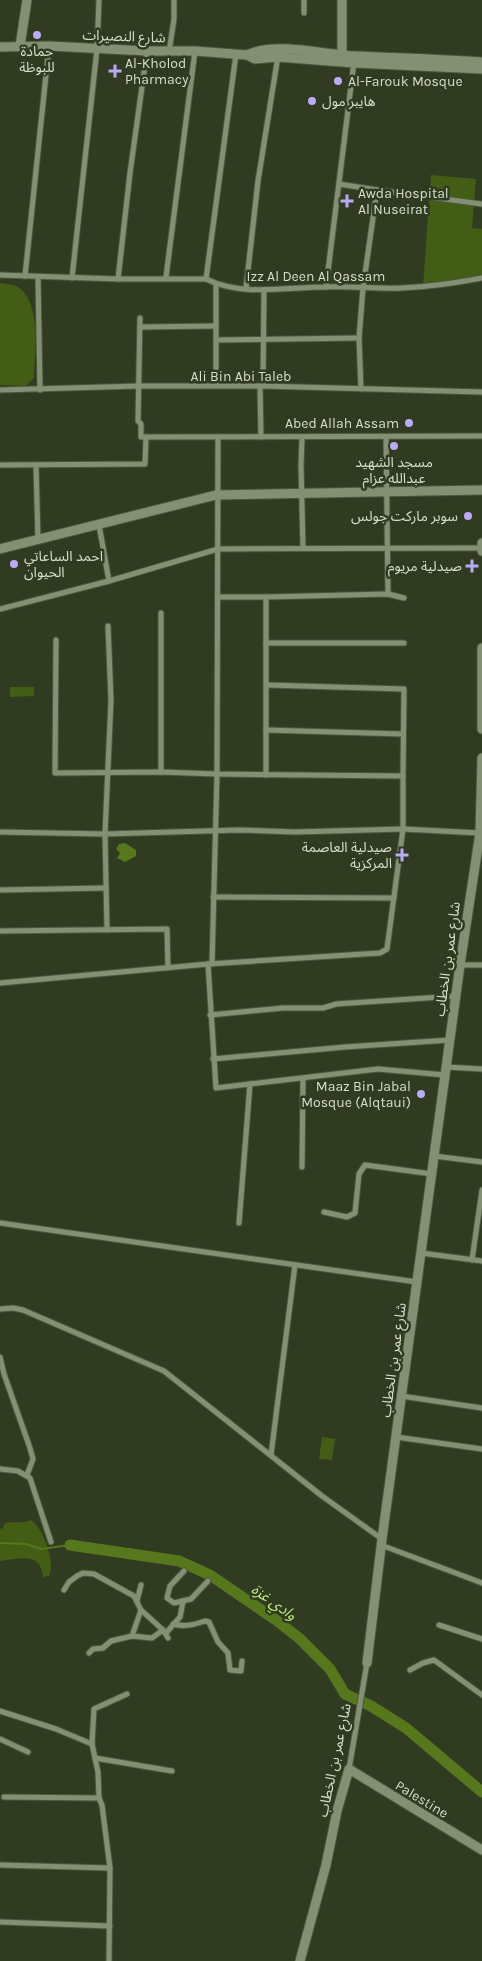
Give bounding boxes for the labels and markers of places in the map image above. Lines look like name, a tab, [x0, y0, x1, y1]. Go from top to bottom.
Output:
marker: حمادة للبوظة	[31, 29, 43, 41]
place label: حمادة للبوظة	[19, 43, 55, 76]
place label: Al-Kholod Pharmacy	[125, 55, 189, 88]
marker: Al-Kholod Pharmacy	[109, 65, 121, 77]
place label: Al-Farouk Mosque	[348, 73, 463, 90]
marker: Al-Farouk Mosque	[332, 75, 344, 87]
place label: هايبر مول	[322, 93, 376, 110]
marker: هايبر مول	[306, 95, 318, 107]
place label: Awda Hospital Al Nuseirat	[358, 185, 449, 218]
marker: Awda Hospital Al Nuseirat	[340, 194, 354, 208]
place label: Abed Allah Assam	[285, 415, 399, 432]
marker: Abed Allah Assam	[403, 417, 415, 429]
marker: مسجد الشهيد عبدالله عزام	[388, 440, 400, 452]
place label: مسجد الشهيد عبدالله عزام	[355, 454, 433, 489]
place label: سوبر ماركت جولس	[351, 508, 458, 525]
marker: سوبر ماركت جولس	[462, 510, 474, 522]
place label: احمد الساعاتي الحيوان	[24, 548, 103, 581]
marker: احمد الساعاتي الحيوان	[8, 558, 20, 570]
place label: صيدلية مريوم	[388, 558, 462, 577]
marker: صيدلية مريوم	[466, 560, 478, 572]
place label: صيدلية العاصمة المركزية	[302, 839, 392, 872]
marker: صيدلية العاصمة المركزية	[396, 849, 408, 861]
place label: Maaz Bin Jabal Mosque (Alqtaui)	[301, 1078, 411, 1111]
marker: Maaz Bin Jabal Mosque (Alqtaui)	[415, 1088, 427, 1100]

